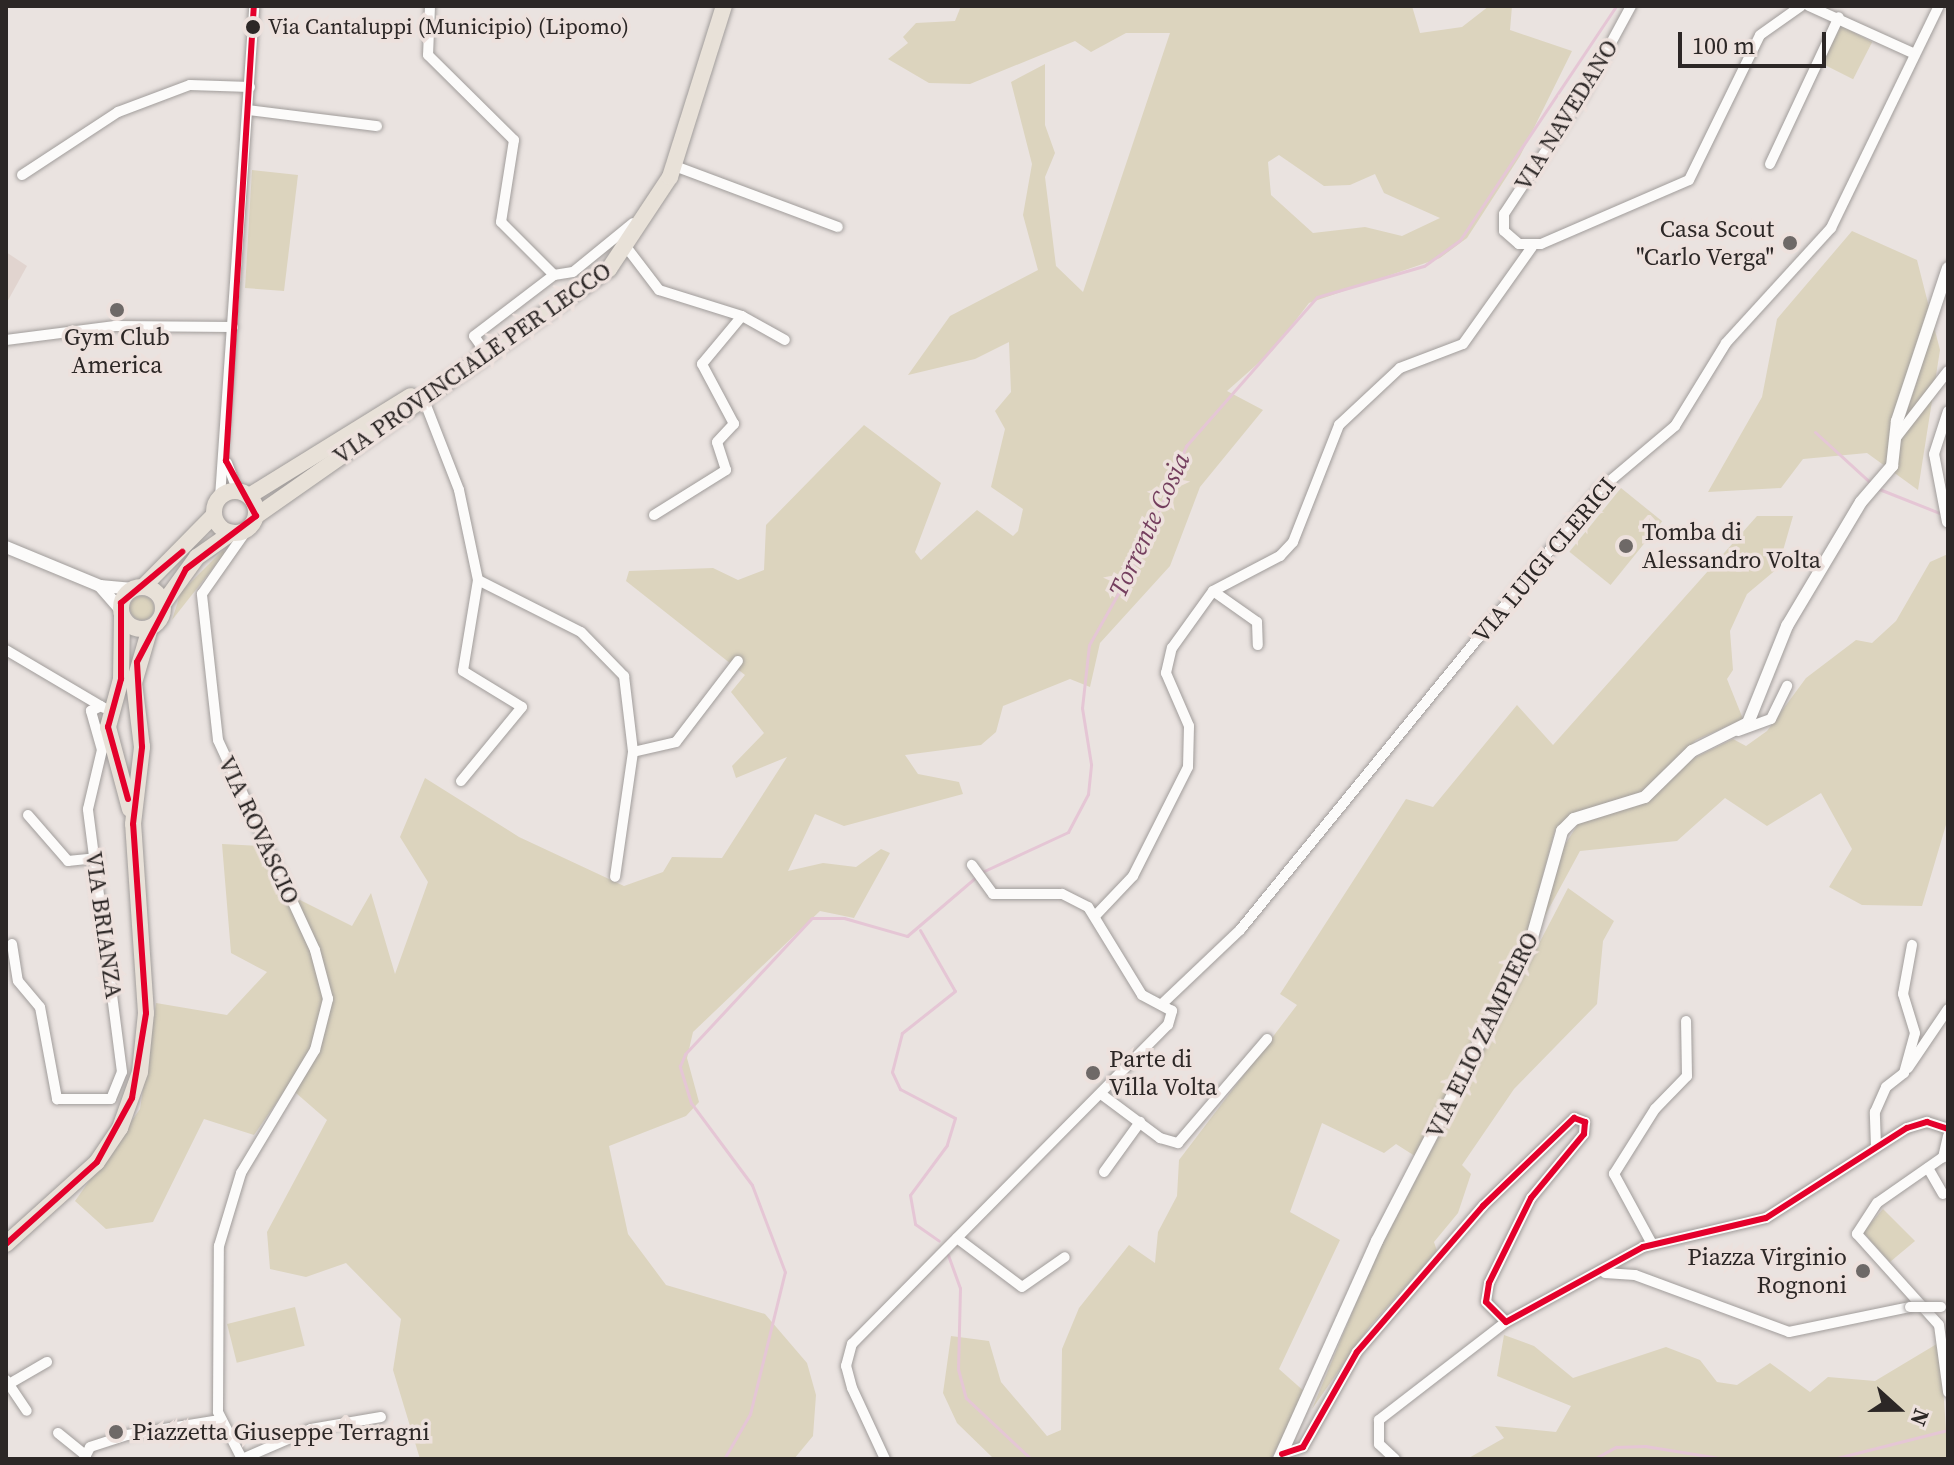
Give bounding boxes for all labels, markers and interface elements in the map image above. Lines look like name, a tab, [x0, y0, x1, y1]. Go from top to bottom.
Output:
place label: Via Cantaluppi (Municipio) (Lipomo)	[268, 14, 629, 40]
scale bar	[1682, 16, 1830, 66]
marker: Via Cantaluppi (Municipio) (Lipomo)	[245, 19, 261, 35]
text: 100 m	[1692, 29, 1755, 62]
street label: VIA NAVEDANO	[1508, 34, 1624, 196]
place label: Casa Scout "Carlo Verga"	[1635, 215, 1774, 271]
marker: Casa Scout "Carlo Verga"	[1781, 234, 1799, 252]
street label: VIA PROVINCIALE PER LECCO	[327, 256, 617, 470]
marker: Gym Club America	[108, 301, 126, 319]
place label: Gym Club America	[64, 323, 170, 379]
water label: Torrente Cosia	[1103, 448, 1197, 602]
street label: VIA LUIGI CLERICI	[1466, 471, 1622, 649]
place label: Tomba di Alessandro Volta	[1642, 518, 1822, 574]
marker: Tomba di Alessandro Volta	[1617, 537, 1635, 555]
street label: VIA ROVASCIO	[212, 752, 306, 908]
street label: VIA BRIANZA	[79, 850, 129, 1000]
street label: VIA ELIO ZAMPIERO	[1420, 927, 1544, 1143]
place label: Parte di Villa Volta	[1109, 1045, 1218, 1101]
marker: Parte di Villa Volta	[1084, 1064, 1102, 1082]
place label: Piazza Virginio Rognoni	[1687, 1243, 1847, 1299]
marker: Piazza Virginio Rognoni	[1854, 1262, 1872, 1280]
north arrow	[1858, 1369, 1938, 1449]
text: N	[1904, 1405, 1937, 1430]
place label: Piazzetta Giuseppe Terragni	[132, 1418, 430, 1446]
marker: Piazzetta Giuseppe Terragni	[107, 1423, 125, 1441]

